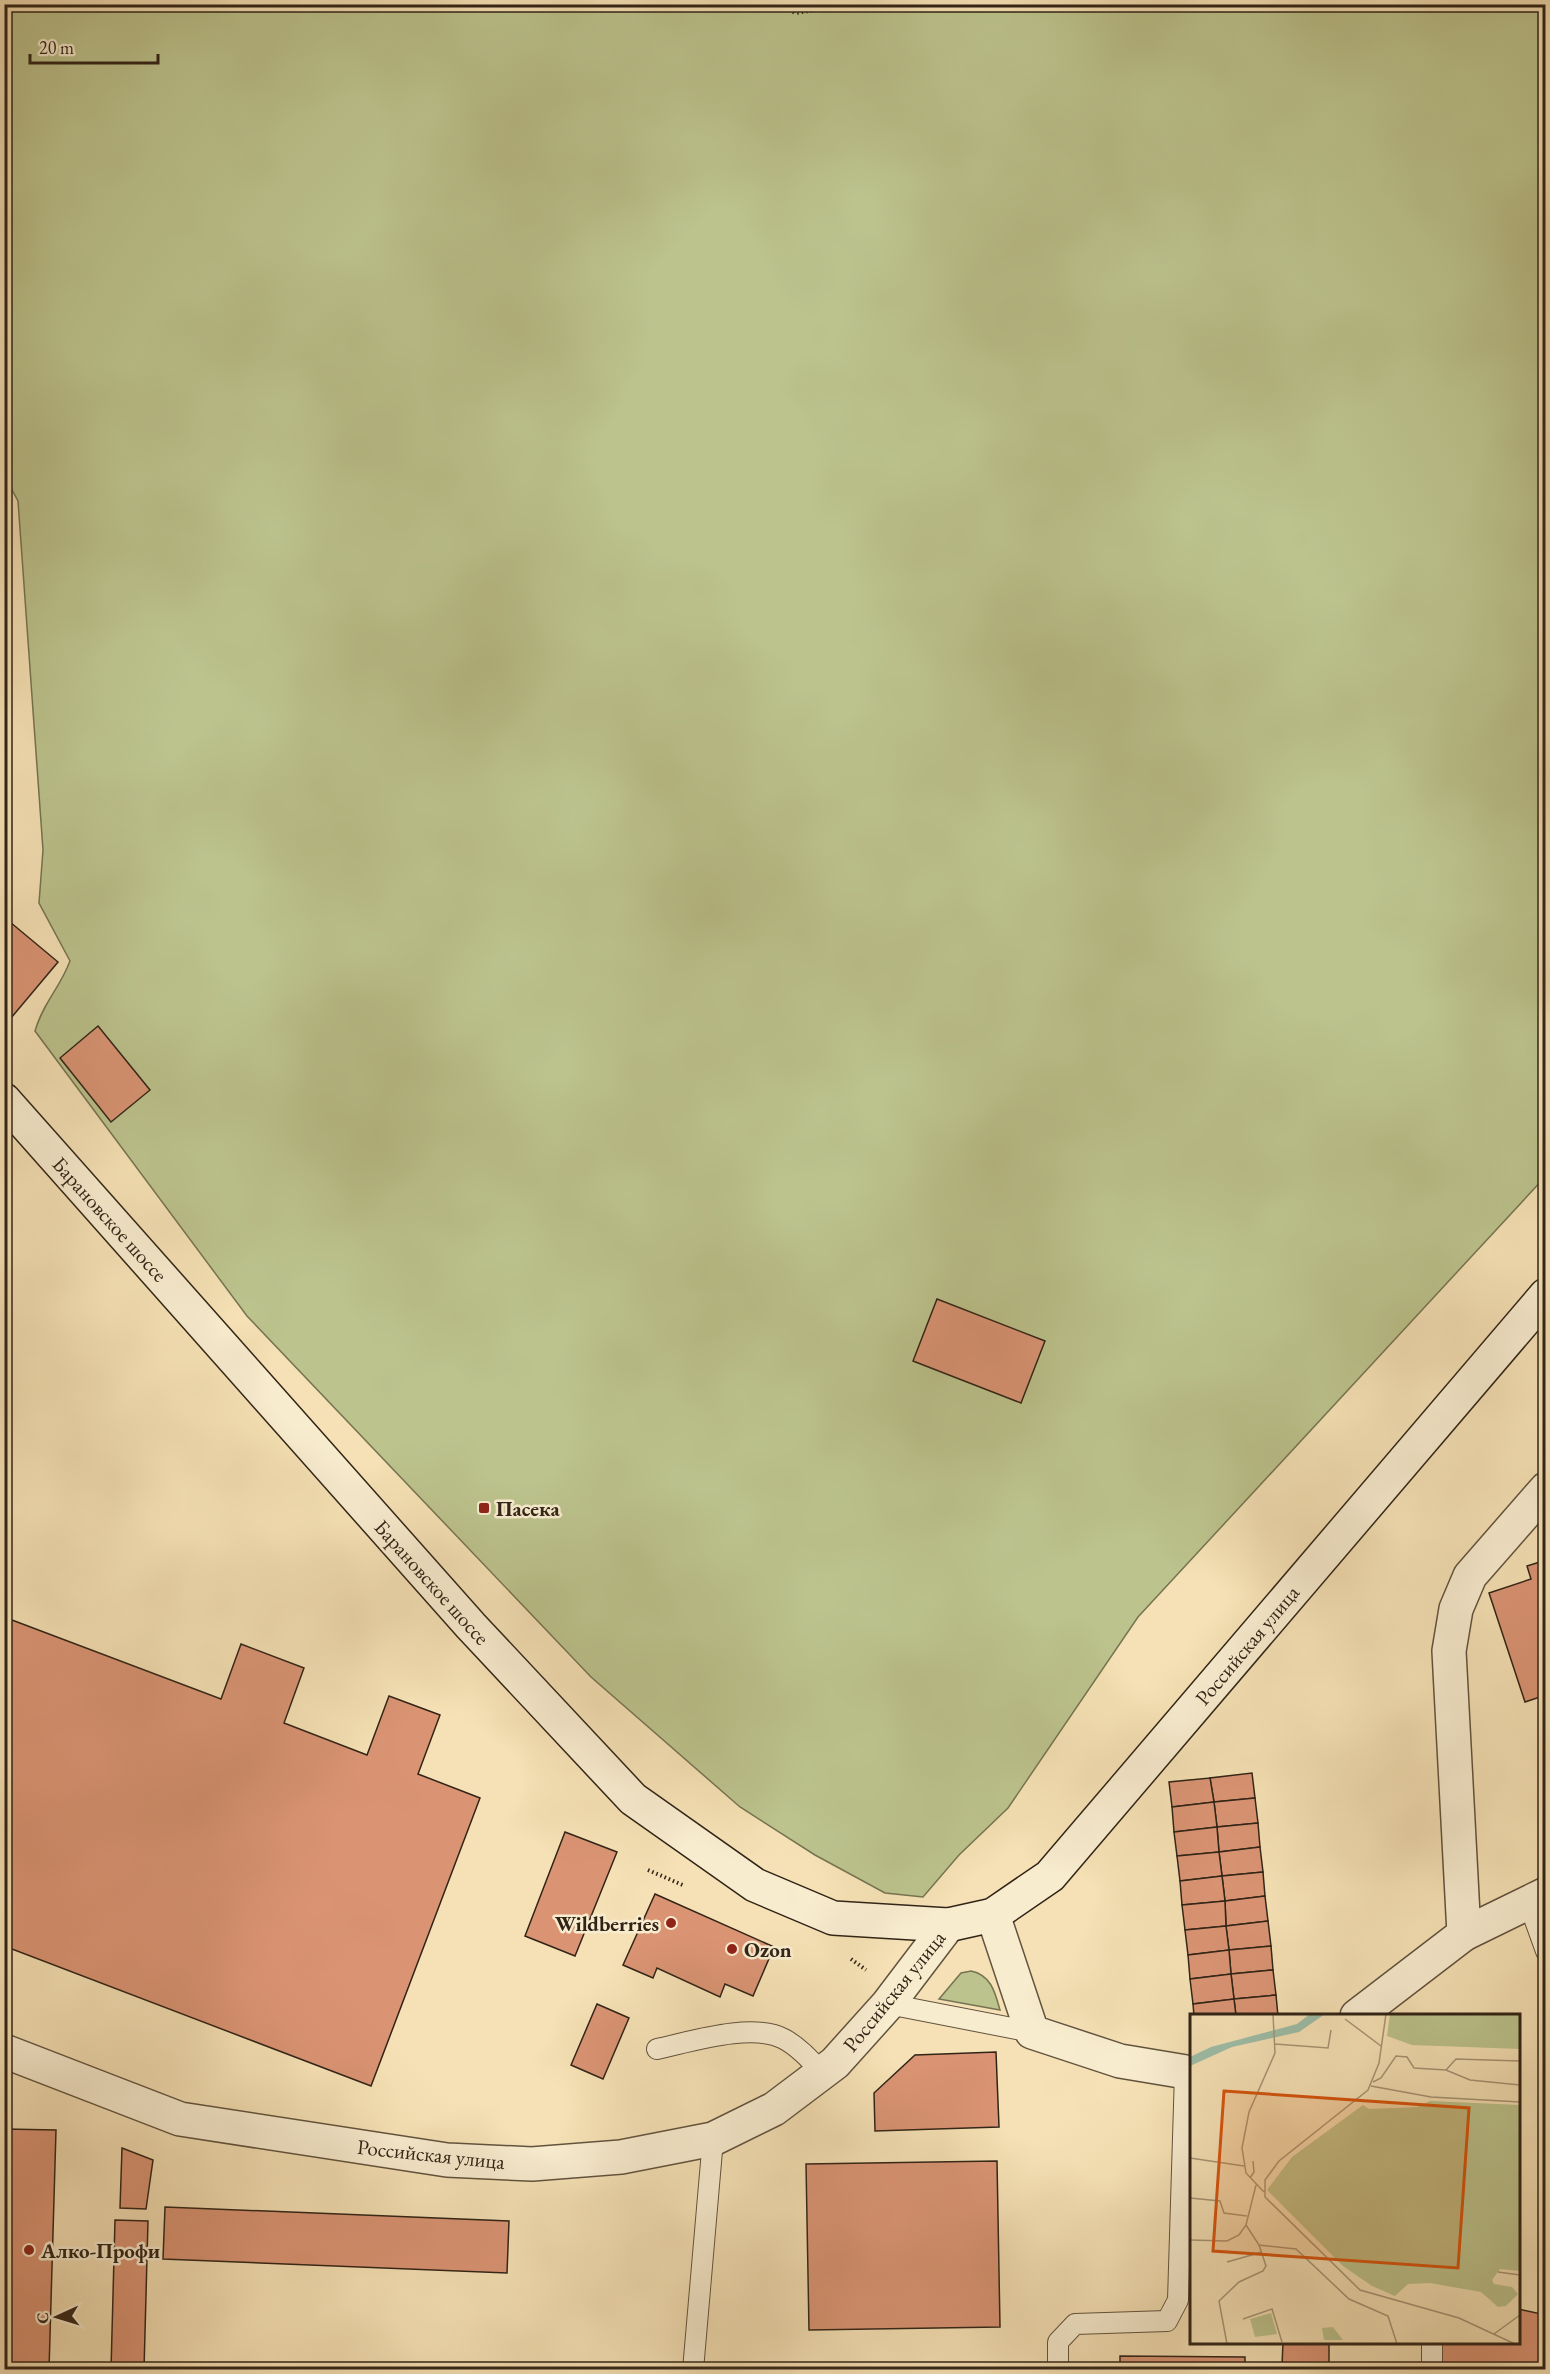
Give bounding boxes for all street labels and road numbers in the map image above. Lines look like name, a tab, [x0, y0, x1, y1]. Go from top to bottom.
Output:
street label: Барановское шоссе	[46, 1151, 174, 1287]
street label: Барановское шоссе	[368, 1514, 496, 1650]
street label: Российская улица	[1189, 1579, 1305, 1711]
street label: Российская улица	[837, 1924, 952, 2057]
street label: Российская улица	[356, 2133, 507, 2175]

